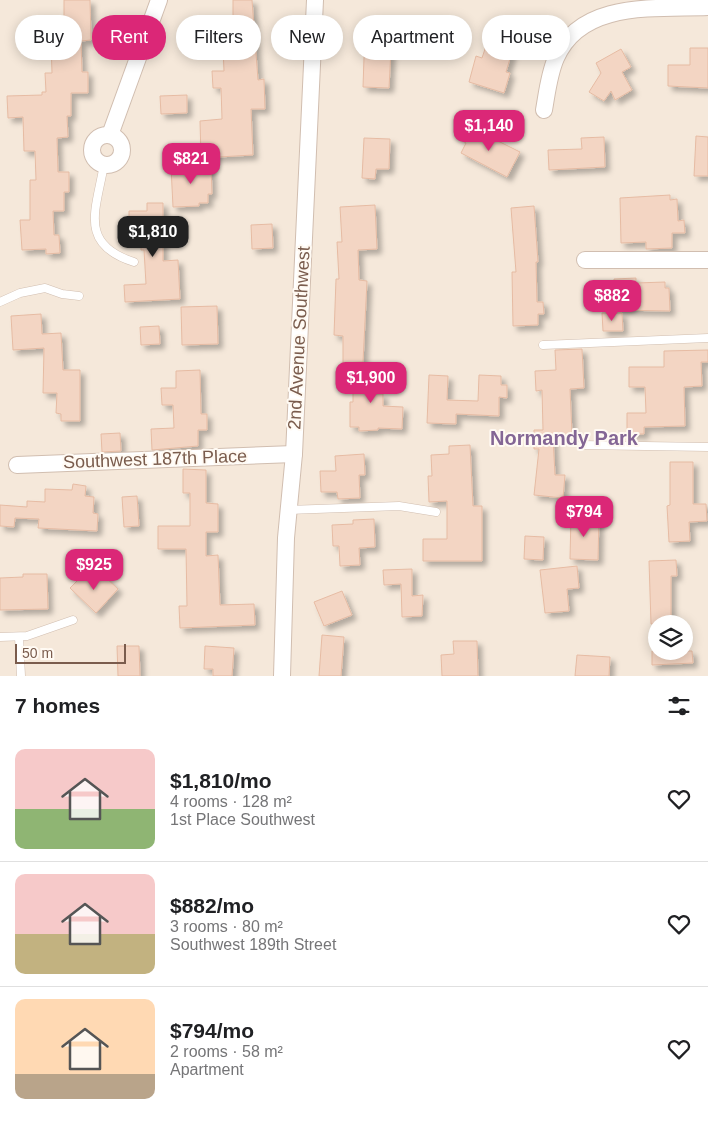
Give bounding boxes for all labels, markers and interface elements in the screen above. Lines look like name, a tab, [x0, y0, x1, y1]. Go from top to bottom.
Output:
chip: Buy	[15, 15, 82, 60]
chip: Rent	[92, 15, 166, 60]
chip: Filters	[176, 15, 261, 60]
chip: New	[271, 15, 343, 60]
chip: Apartment	[353, 15, 472, 60]
chip: House	[482, 15, 570, 60]
pin: $1,140	[448, 110, 530, 152]
text: $1,140	[465, 117, 513, 134]
pin: $821	[161, 142, 221, 185]
text: $821	[173, 150, 209, 167]
pin: $1,810	[112, 216, 194, 258]
text: $1,810	[129, 223, 177, 240]
street label: 2nd Avenue Southwest	[284, 246, 314, 430]
pin: $882	[582, 280, 642, 322]
text: $882	[594, 287, 630, 304]
pin: $1,900	[330, 362, 412, 404]
text: $1,900	[347, 369, 395, 386]
district label: Normandy Park	[490, 427, 639, 449]
street label: Southwest 187th Place	[63, 446, 247, 472]
pin: $794	[554, 496, 614, 538]
text: $794	[566, 503, 602, 520]
pin: $925	[64, 548, 124, 591]
text: $925	[76, 556, 112, 573]
map controls	[648, 615, 693, 660]
button: layers	[648, 615, 693, 660]
scale bar	[15, 641, 126, 664]
text: 50 m	[22, 645, 53, 661]
icon: filters	[665, 692, 693, 720]
text: 7 homes	[15, 694, 100, 717]
icon: home	[55, 769, 115, 829]
text: $1,810/mo	[170, 769, 272, 792]
icon: heart	[665, 785, 693, 813]
text: 4 rooms · 128 m²	[170, 793, 292, 810]
text: 1st Place Southwest	[170, 811, 315, 828]
icon: home	[55, 894, 115, 954]
text: $882/mo	[170, 894, 254, 917]
icon: heart	[665, 910, 693, 938]
text: 3 rooms · 80 m²	[170, 918, 283, 935]
text: Southwest 189th Street	[170, 936, 336, 953]
icon: home	[55, 1019, 115, 1079]
text: $794/mo	[170, 1019, 254, 1042]
icon: heart	[665, 1035, 693, 1063]
text: 2 rooms · 58 m²	[170, 1043, 283, 1060]
text: Apartment	[170, 1061, 244, 1078]

